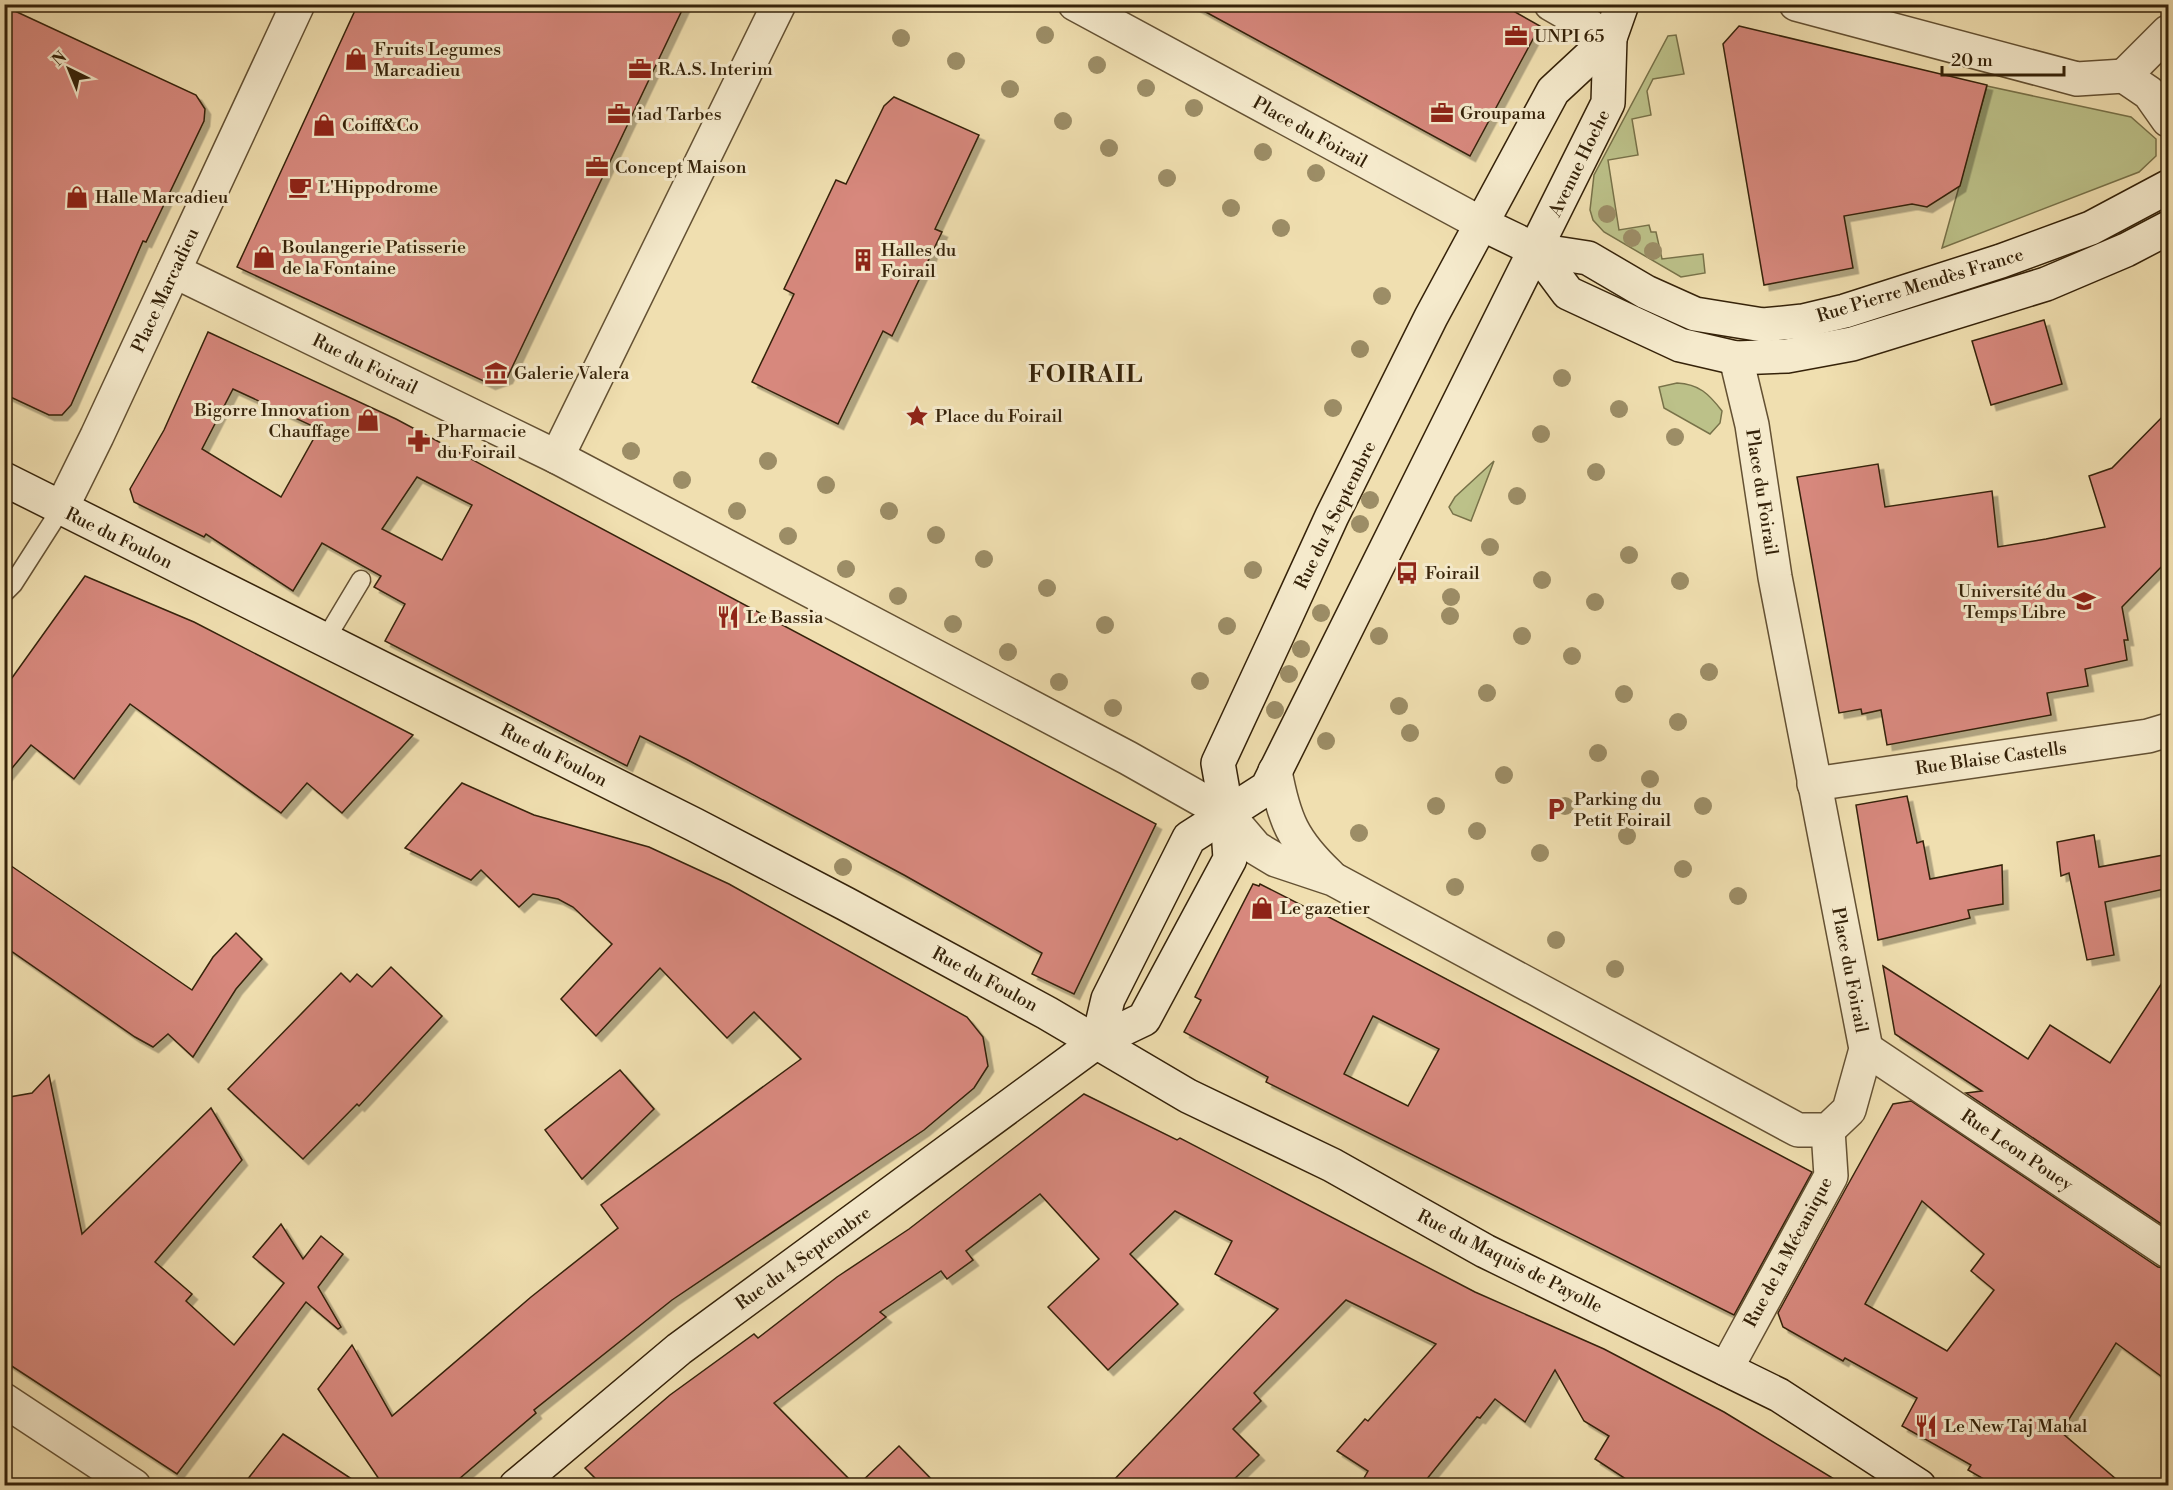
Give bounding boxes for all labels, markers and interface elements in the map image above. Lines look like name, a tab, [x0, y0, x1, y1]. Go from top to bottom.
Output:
office icon: UNPI 65	[1503, 23, 1529, 49]
place label: UNPI 65	[1534, 25, 1604, 48]
place label: Fruits Legumes Marcadieu	[374, 38, 501, 82]
north arrow	[39, 39, 99, 99]
scale bar	[1942, 39, 2064, 77]
shop icon: Fruits Legumes Marcadieu	[343, 46, 369, 72]
text: N	[48, 47, 71, 70]
text: 20 m	[1951, 49, 1993, 72]
office icon: R.A.S. Interim	[627, 56, 653, 82]
place label: R.A.S. Interim	[658, 58, 773, 81]
street label: Place du Foirail	[1248, 91, 1372, 174]
office icon: Groupama	[1429, 100, 1455, 126]
office icon: iad Tarbes	[606, 101, 632, 127]
place label: Groupama	[1460, 102, 1546, 125]
place label: iad Tarbes	[637, 103, 722, 126]
street label: Avenue Hoche	[1543, 106, 1615, 221]
shop icon: Coiff&Co	[311, 112, 337, 138]
place label: Coiff&Co	[342, 114, 419, 137]
office icon: Concept Maison	[584, 154, 610, 180]
place label: Concept Maison	[615, 156, 747, 179]
cafe icon: L'Hippodrome	[287, 174, 313, 200]
place label: L'Hippodrome	[318, 176, 438, 199]
shop icon: Halle Marcadieu	[64, 184, 90, 210]
place label: Halle Marcadieu	[95, 186, 229, 209]
street label: Place Marcadieu	[127, 224, 205, 356]
place label: Boulangerie Patisserie de la Fontaine	[281, 236, 466, 280]
place label: Halles du Foirail	[881, 239, 957, 283]
street label: Rue Pierre Mendès France	[1814, 243, 2026, 328]
shop icon: Boulangerie Patisserie de la Fontaine	[251, 244, 277, 270]
building icon: Halles du Foirail	[850, 247, 876, 273]
street label: Rue du Foirail	[308, 329, 422, 400]
museum icon: Galerie Valera	[483, 360, 509, 386]
district label: FOIRAIL	[1028, 360, 1144, 390]
place label: Galerie Valera	[514, 362, 630, 385]
place label: Bigorre Innovation Chauffage	[193, 399, 350, 443]
place icon: Place du Foirail	[904, 403, 930, 429]
place label: Place du Foirail	[935, 405, 1063, 428]
shop icon: Bigorre Innovation Chauffage	[355, 407, 381, 433]
place label: Pharmacie du Foirail	[437, 420, 526, 464]
street label: Place du Foirail	[1740, 427, 1783, 558]
pharmacy icon: Pharmacie du Foirail	[406, 428, 432, 454]
street label: Rue du 4 Septembre	[1290, 437, 1381, 593]
street label: Rue du Foulon	[61, 503, 177, 574]
bus stop icon: Foirail	[1394, 560, 1420, 586]
place label: Foirail	[1425, 562, 1480, 585]
place label: Université du Temps Libre	[1958, 580, 2067, 624]
school or university icon: Université du Temps Libre	[2071, 588, 2097, 614]
restaurant icon: Le Bassia	[715, 604, 741, 630]
place label: Le Bassia	[746, 606, 824, 629]
street label: Rue du Foulon	[497, 719, 611, 792]
street label: Rue Blaise Castells	[1914, 736, 2068, 781]
place label: Parking du Petit Foirail	[1574, 788, 1672, 832]
parking icon: Parking du Petit Foirail	[1543, 796, 1569, 822]
shop icon: Le gazetier	[1249, 895, 1275, 921]
place label: Le gazetier	[1280, 897, 1370, 920]
street label: Place du Foirail	[1826, 905, 1873, 1036]
street label: Rue du Foulon	[928, 942, 1042, 1017]
street label: Rue Leon Pouey	[1956, 1104, 2077, 1197]
street label: Rue de la Mécanique	[1739, 1173, 1838, 1331]
street label: Rue du 4 Septembre	[731, 1201, 876, 1315]
street label: Rue du Maquis de Payolle	[1413, 1205, 1606, 1318]
restaurant icon: Le New Taj Mahal	[1913, 1413, 1939, 1439]
place label: Le New Taj Mahal	[1944, 1415, 2088, 1438]

